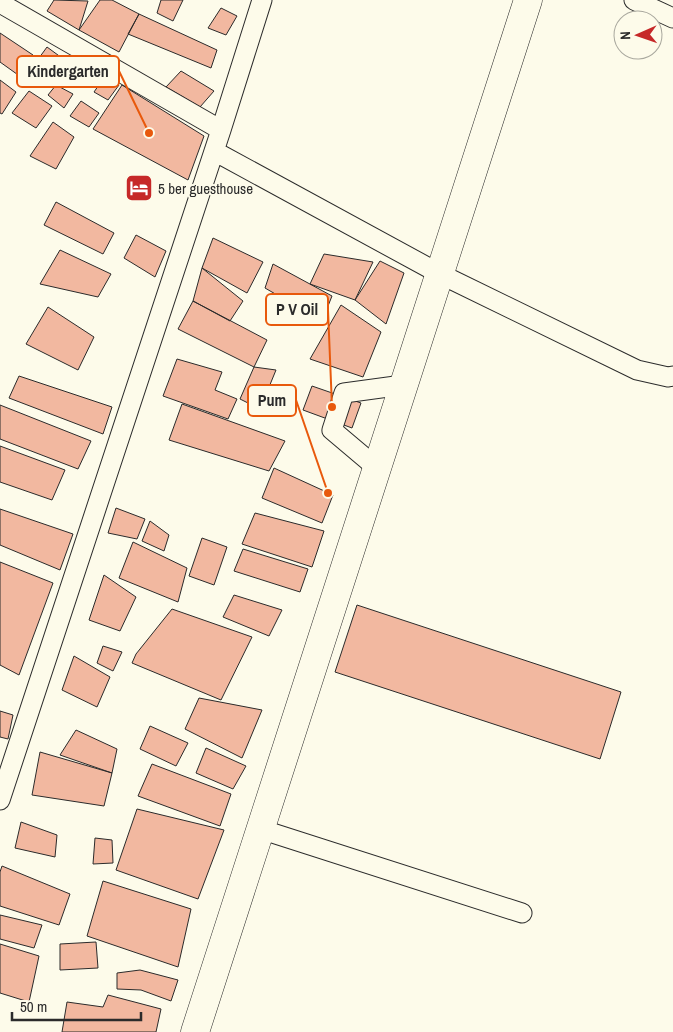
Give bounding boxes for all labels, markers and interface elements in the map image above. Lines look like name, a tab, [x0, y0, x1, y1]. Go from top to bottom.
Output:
north arrow	[613, 10, 663, 60]
text: N	[616, 31, 634, 40]
callout: Kindergarten	[17, 56, 119, 87]
text: Kindergarten	[27, 60, 109, 82]
hotel icon: 5 ber guesthouse	[124, 173, 154, 203]
place label: 5 ber guesthouse	[158, 178, 253, 199]
callout: P V Oil	[266, 294, 328, 325]
text: P V Oil	[276, 298, 318, 320]
callout: Pum	[248, 385, 296, 416]
text: Pum	[258, 389, 286, 411]
scale bar	[12, 990, 141, 1022]
text: 50 m	[20, 996, 47, 1017]

